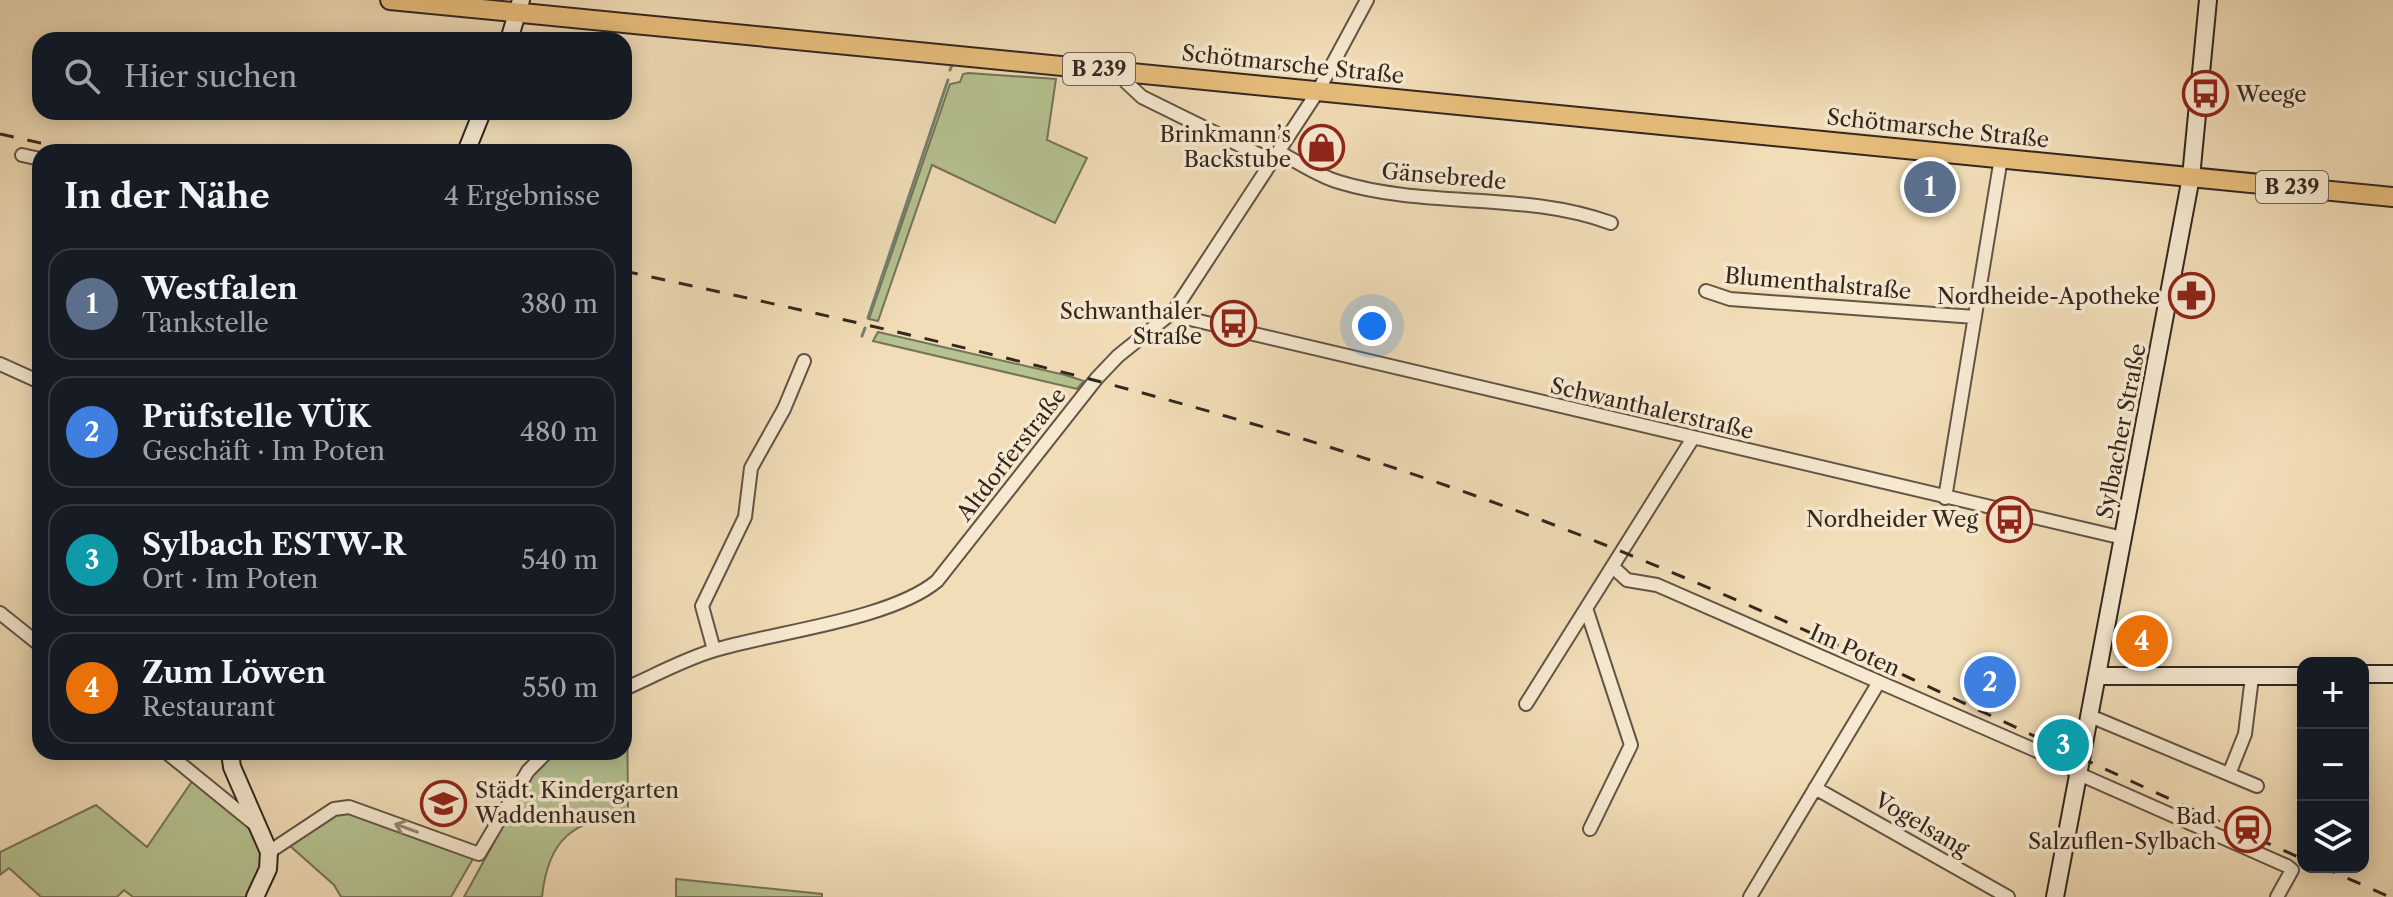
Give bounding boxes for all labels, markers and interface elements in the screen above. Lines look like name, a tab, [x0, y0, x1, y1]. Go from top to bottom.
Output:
search box	[32, 32, 632, 120]
street label: Schötmarsche Straße	[1180, 39, 1406, 90]
road number: B 239	[1063, 53, 1135, 85]
icon: search	[60, 54, 104, 98]
text: Hier suchen	[124, 58, 297, 95]
bus stop icon: Weege	[2181, 70, 2229, 118]
place label: Weege	[2235, 81, 2307, 108]
street label: Schötmarsche Straße	[1825, 103, 2051, 154]
place label: Brinkmann’s Backstube	[1159, 121, 1291, 173]
shop icon: Brinkmann’s Backstube	[1298, 123, 1346, 171]
pin: 1	[1904, 157, 1956, 217]
street label: Gänsebrede	[1380, 158, 1508, 195]
road number: B 239	[2256, 171, 2328, 203]
text: In der Nähe	[64, 175, 270, 217]
text: 4 Ergebnisse	[444, 180, 600, 212]
street label: Blumenthalstraße	[1724, 262, 1912, 305]
text: Westfalen	[142, 270, 298, 307]
pharmacy icon: Nordheide-Apotheke	[2167, 272, 2215, 320]
place label: Nordheide-Apotheke	[1937, 283, 2160, 310]
text: 1	[86, 288, 98, 320]
text: 380 m	[521, 288, 598, 320]
place label: Schwanthaler Straße	[1060, 298, 1202, 350]
bus stop icon: Schwanthaler Straße	[1209, 300, 1257, 348]
your location	[1352, 306, 1392, 346]
text: Tankstelle	[142, 307, 269, 339]
street label: Sylbacher Straße	[2091, 341, 2152, 521]
street label: Schwanthalerstraße	[1548, 372, 1756, 445]
street label: Altdorferstraße	[950, 382, 1072, 527]
text: Prüfstelle VÜK	[142, 398, 370, 435]
text: 2	[84, 416, 100, 448]
text: 480 m	[520, 416, 598, 448]
text: Geschäft · Im Poten	[142, 435, 385, 467]
bus stop icon: Nordheider Weg	[1985, 495, 2033, 543]
place label: Nordheider Weg	[1806, 506, 1978, 533]
text: Sylbach ESTW-R	[142, 526, 406, 563]
text: 3	[85, 544, 99, 576]
text: 540 m	[521, 544, 598, 576]
text: Ort · Im Poten	[142, 563, 318, 595]
pin: 4	[2116, 611, 2168, 671]
street label: Im Poten	[1805, 619, 1904, 682]
pin: 2	[1964, 652, 2016, 712]
text: Zum Löwen	[142, 654, 326, 691]
map controls	[2297, 657, 2369, 873]
button: +	[2297, 657, 2369, 729]
text: 4	[84, 672, 100, 704]
text: 550 m	[522, 672, 598, 704]
text: Restaurant	[142, 691, 276, 723]
pin: 3	[2037, 715, 2089, 775]
button: −	[2297, 729, 2369, 801]
place label: Städt. Kindergarten Waddenhausen	[474, 777, 679, 829]
school or university icon: Städt. Kindergarten Waddenhausen	[420, 779, 468, 827]
street label: Vogelsang	[1869, 786, 1974, 862]
button: layers	[2297, 801, 2369, 873]
place label: Bad Salzuflen-Sylbach	[2028, 803, 2216, 855]
station icon: Bad Salzuflen-Sylbach	[2223, 805, 2271, 853]
one-way arrow	[394, 819, 419, 834]

